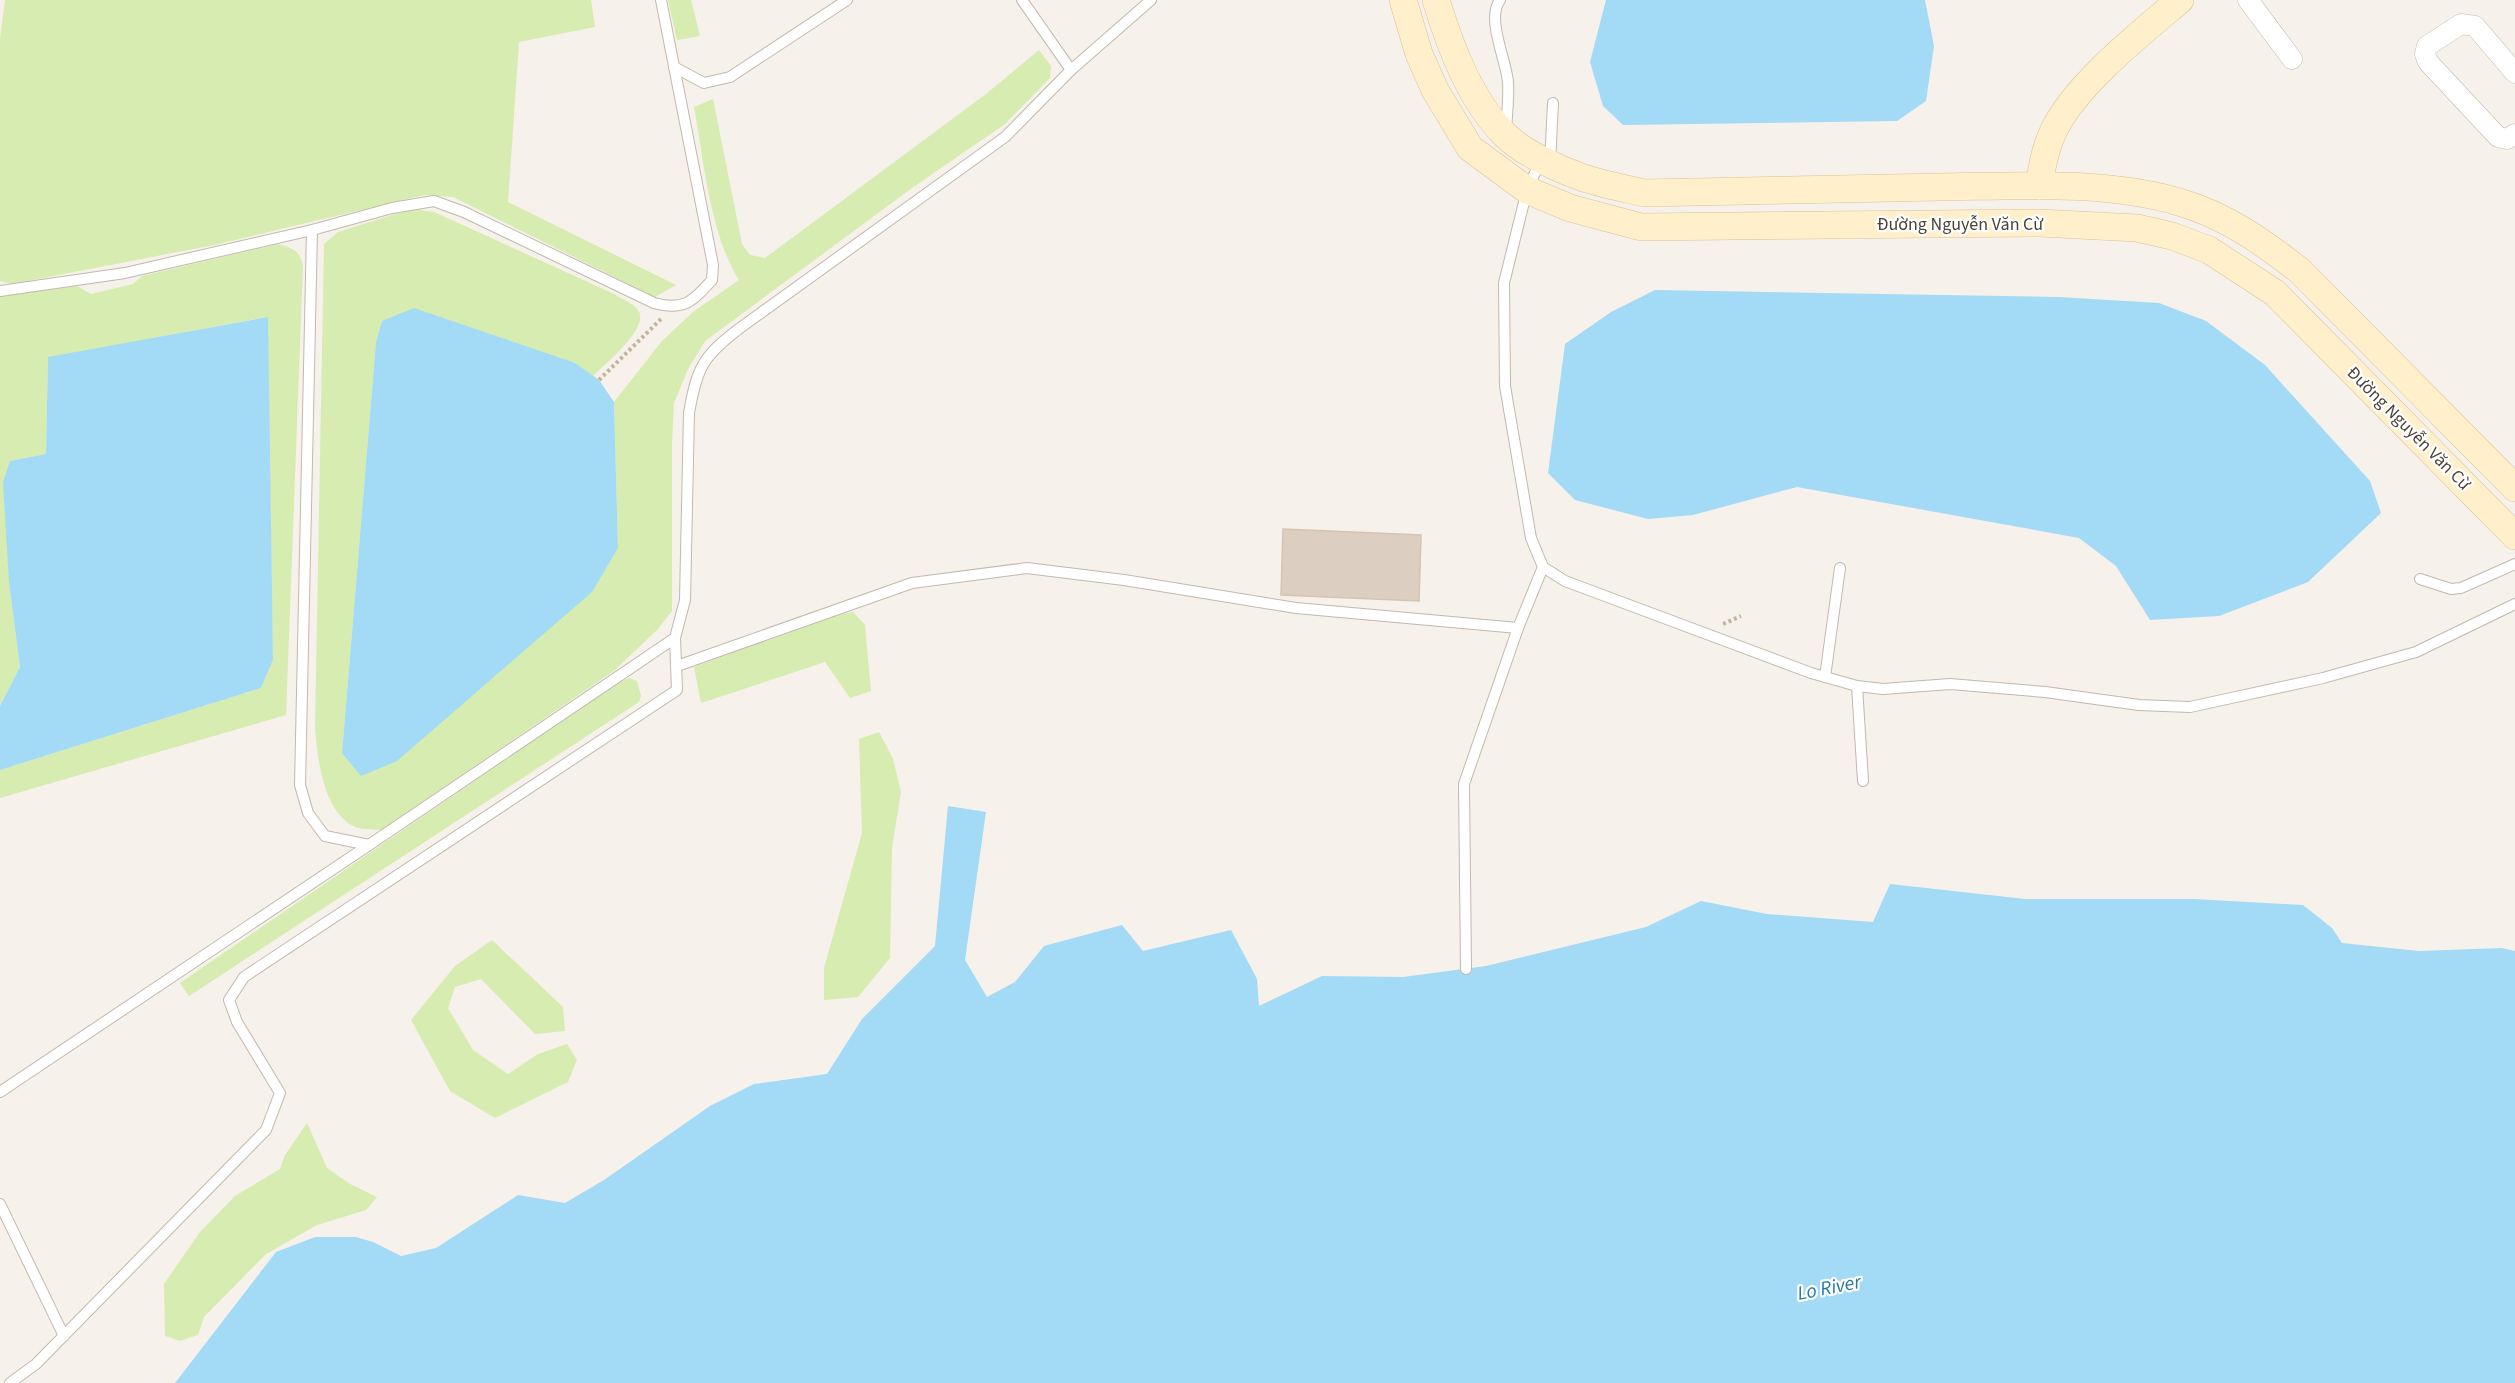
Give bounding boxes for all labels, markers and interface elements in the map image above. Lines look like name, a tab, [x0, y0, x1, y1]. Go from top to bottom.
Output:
street label: Đường Nguyễn Văn Cừ	[1877, 212, 2044, 237]
street label: Đường Nguyễn Văn Cừ	[2341, 361, 2477, 497]
water label: Lo River	[1795, 1268, 1865, 1308]

